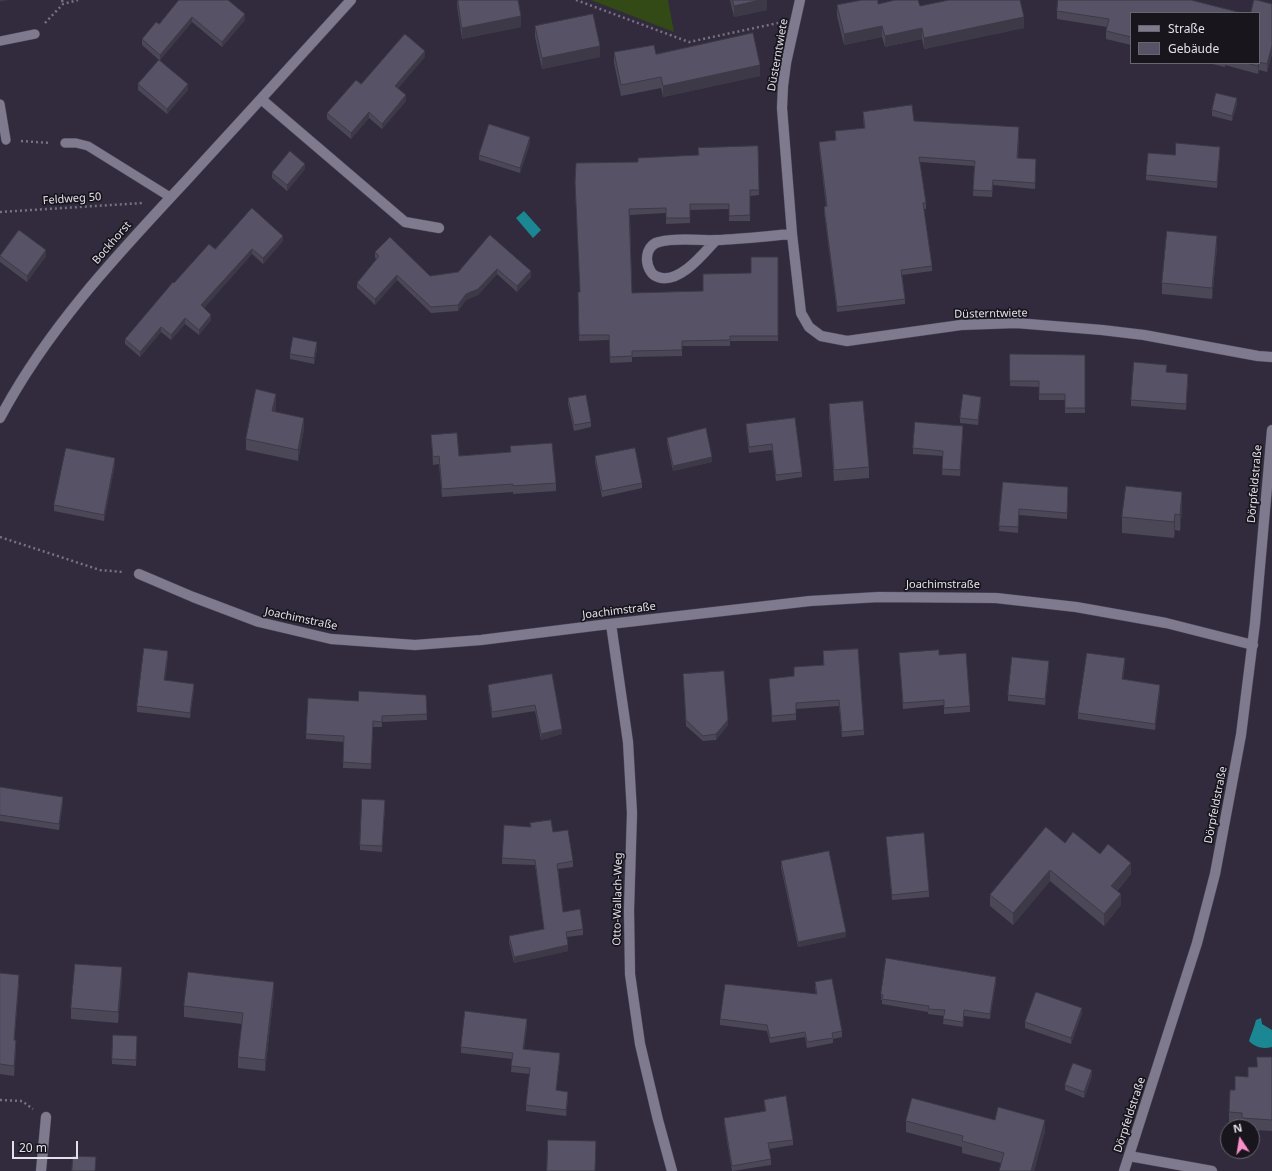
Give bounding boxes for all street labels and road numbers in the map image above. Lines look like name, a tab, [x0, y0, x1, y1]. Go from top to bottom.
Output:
street label: Düsterntwiete	[765, 18, 791, 92]
street label: Feldweg 50	[42, 190, 102, 208]
street label: Bockhorst	[90, 219, 134, 267]
street label: Düsterntwiete	[954, 307, 1028, 321]
street label: Dörpfeldstraße	[1245, 444, 1265, 524]
street label: Joachimstraße	[906, 578, 980, 592]
street label: Joachimstraße	[582, 600, 656, 622]
street label: Joachimstraße	[263, 605, 339, 633]
street label: Dörpfeldstraße	[1202, 765, 1230, 845]
street label: Otto-Wallach-Weg	[611, 852, 625, 946]
street label: Dörpfeldstraße	[1112, 1076, 1148, 1154]

